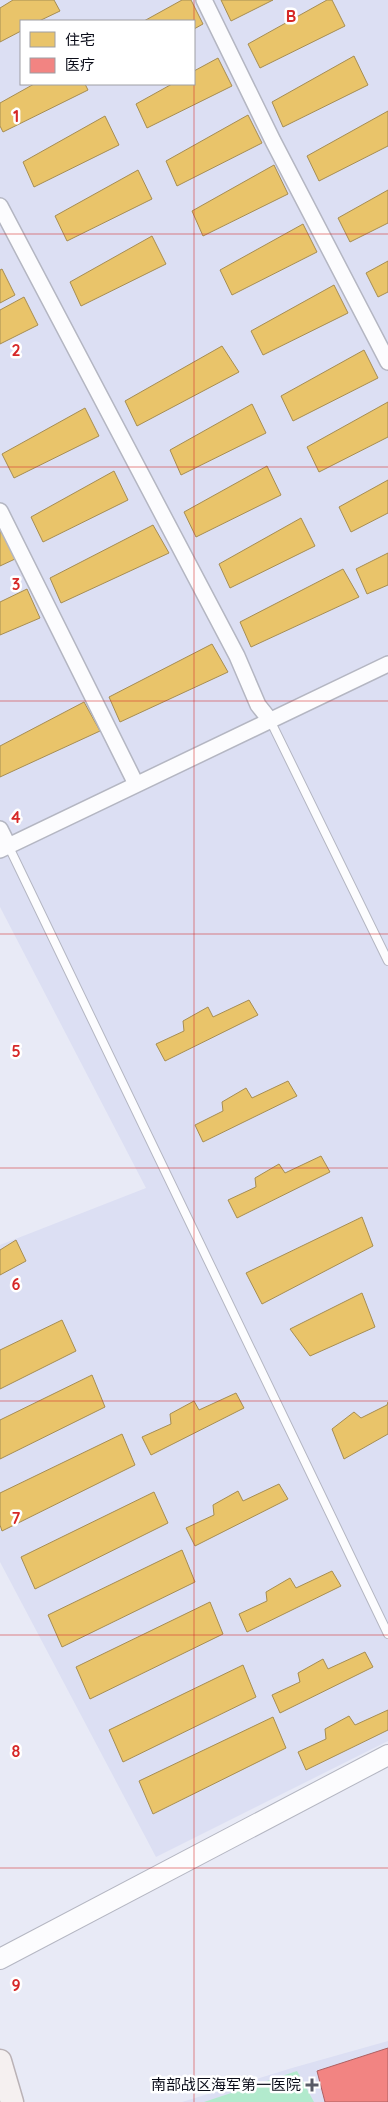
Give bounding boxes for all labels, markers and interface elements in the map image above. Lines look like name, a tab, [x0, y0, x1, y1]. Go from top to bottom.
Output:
text: B	[286, 6, 296, 26]
legend	[20, 20, 195, 85]
text: 住宅	[65, 30, 95, 49]
text: 医疗	[65, 55, 95, 74]
text: 1	[13, 106, 19, 126]
text: 2	[11, 340, 21, 360]
text: 3	[12, 574, 20, 594]
text: 4	[11, 807, 21, 827]
text: 5	[11, 1041, 21, 1061]
text: 6	[12, 1274, 21, 1294]
text: 7	[12, 1508, 21, 1528]
text: 8	[12, 1741, 21, 1761]
text: 9	[11, 1975, 21, 1995]
place label: 南部战区海军第一医院	[151, 2075, 301, 2094]
marker: 南部战区海军第一医院	[305, 2078, 319, 2092]

